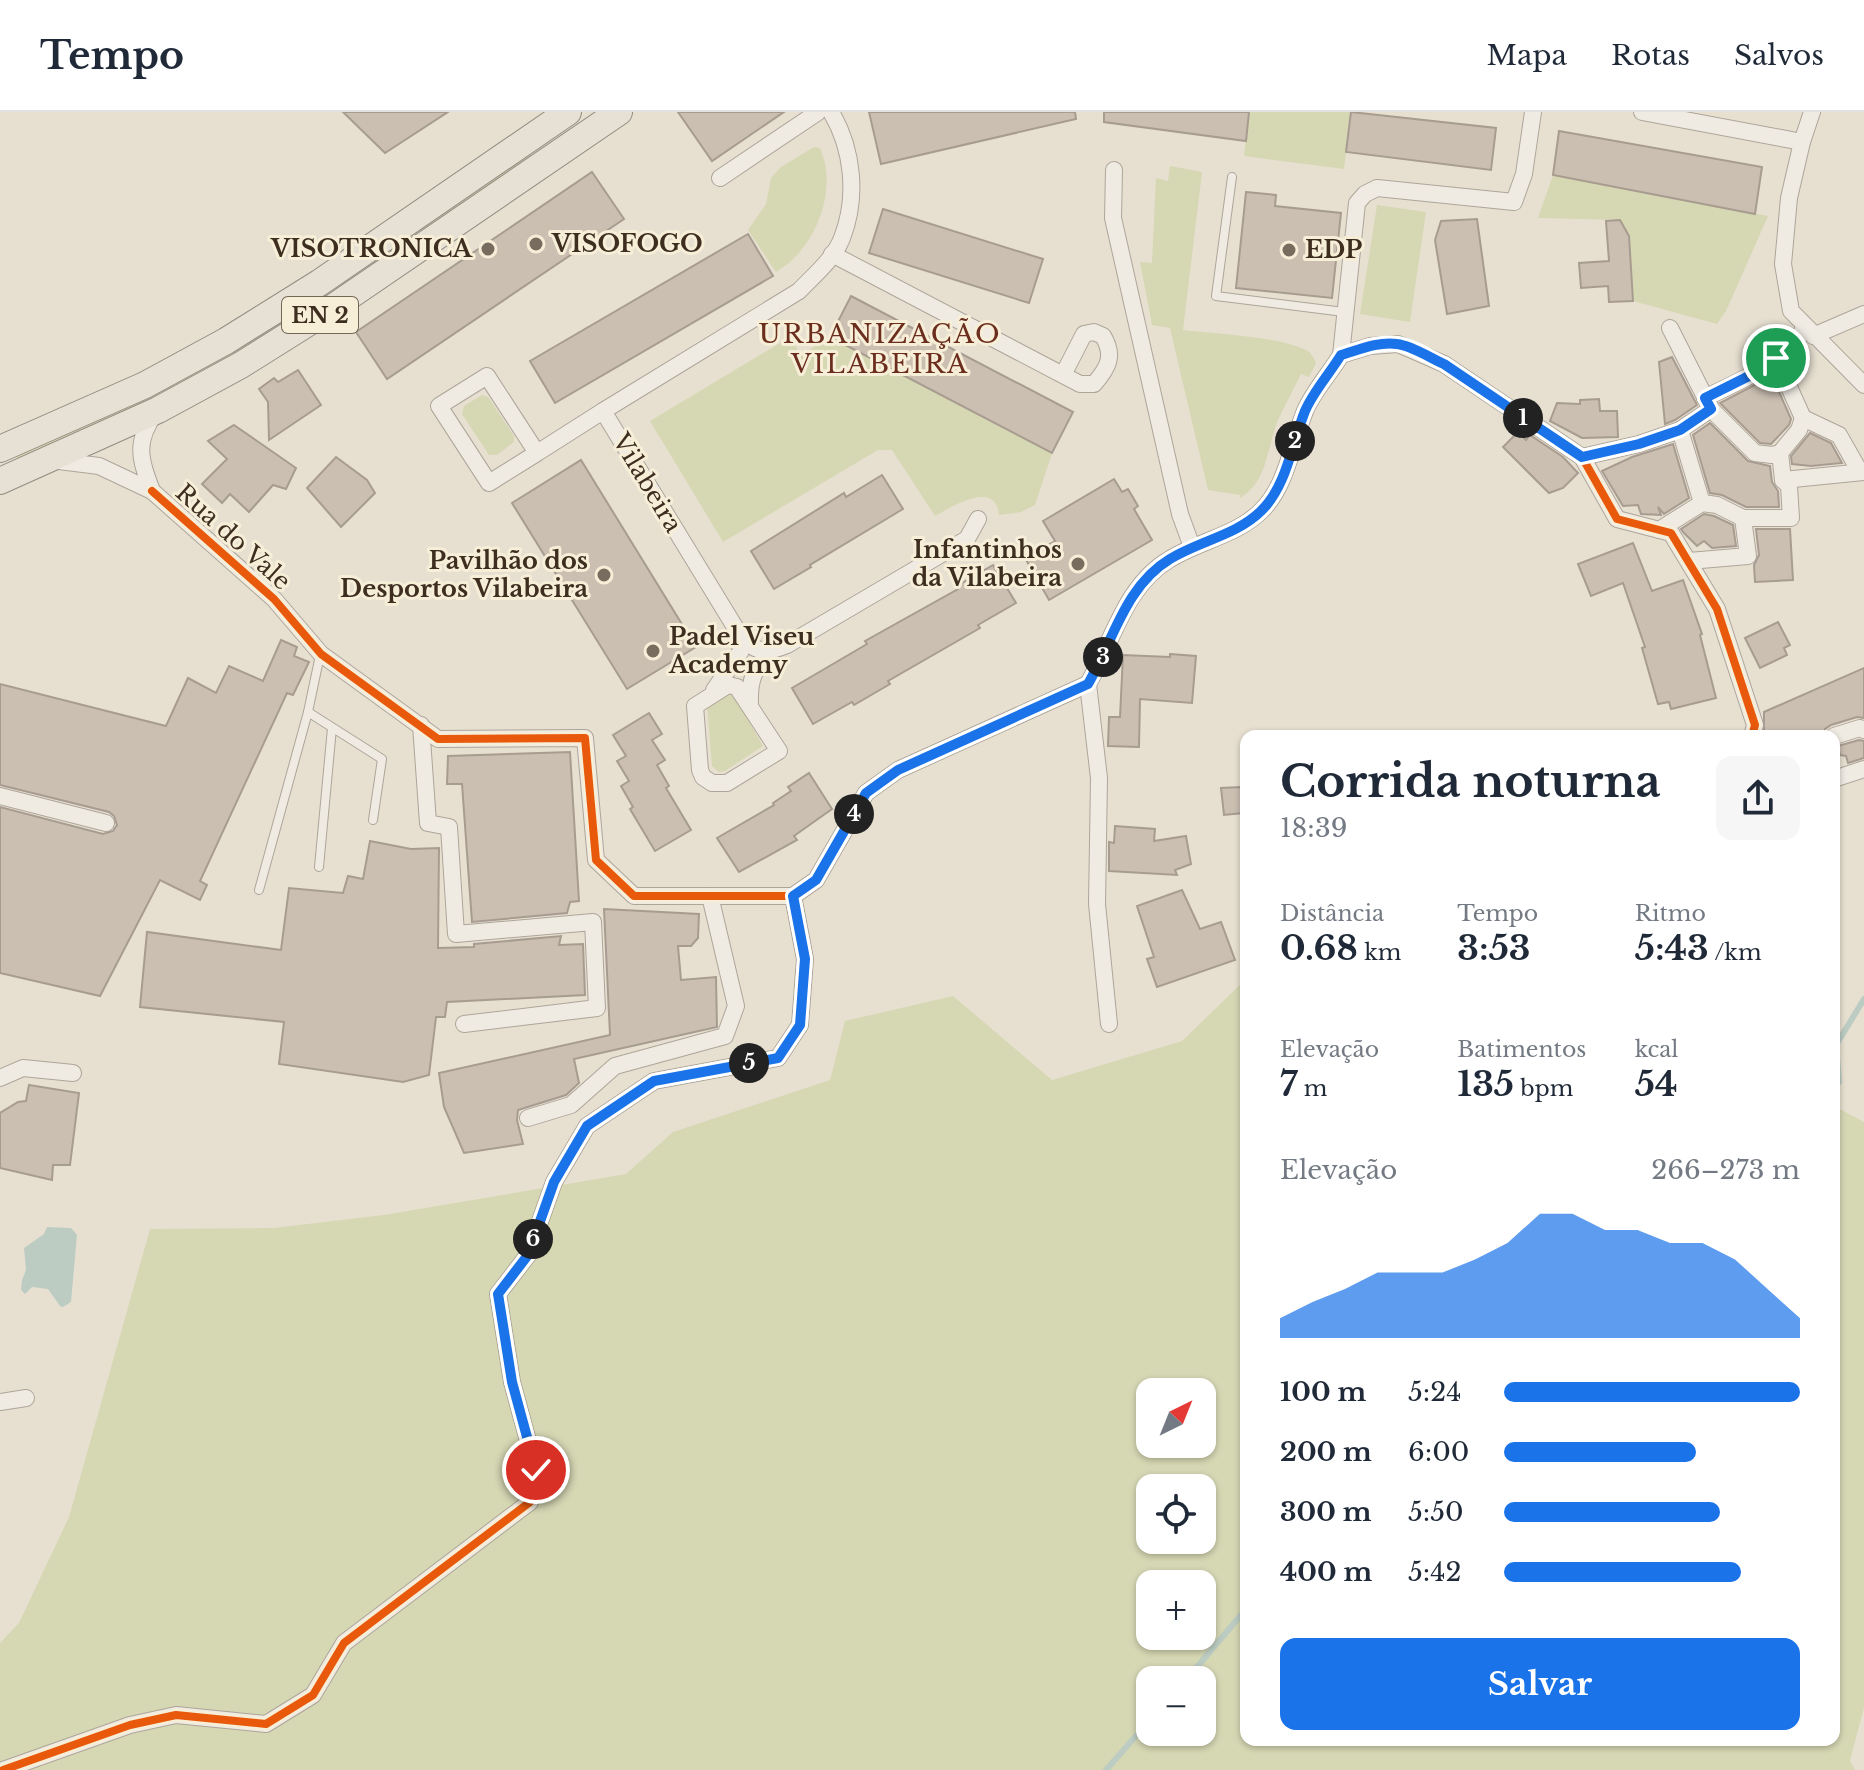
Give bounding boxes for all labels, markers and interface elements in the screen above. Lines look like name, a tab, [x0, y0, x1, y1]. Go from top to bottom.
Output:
text: Tempo	[40, 32, 184, 79]
text: Mapa	[1487, 38, 1567, 73]
text: Rotas	[1611, 38, 1690, 73]
text: Salvos	[1734, 38, 1824, 73]
place label: VISOFOGO	[551, 229, 703, 258]
place label: VISOTRONICA	[270, 234, 474, 263]
marker: VISOFOGO	[527, 235, 545, 253]
place label: EDP	[1305, 235, 1362, 264]
marker: VISOTRONICA	[479, 240, 497, 258]
marker: EDP	[1280, 241, 1298, 259]
road number: EN 2	[282, 297, 358, 333]
district label: URBANIZAÇÃO VILABEIRA	[758, 318, 1002, 380]
pin	[1742, 324, 1810, 392]
icon: arrive	[1754, 336, 1798, 380]
pin: 1	[1503, 398, 1543, 438]
text: 1	[1518, 404, 1528, 431]
pin: 2	[1275, 421, 1315, 461]
street label: Vilabeira	[606, 427, 689, 538]
text: 2	[1288, 427, 1302, 454]
street label: Rua do Vale	[170, 478, 297, 596]
place label: Infantinhos da Vilabeira	[912, 535, 1062, 592]
place label: Pavilhão dos Desportos Vilabeira	[340, 546, 588, 603]
marker: Infantinhos da Vilabeira	[1069, 555, 1087, 573]
marker: Pavilhão dos Desportos Vilabeira	[595, 566, 613, 584]
place label: Padel Viseu Academy	[668, 622, 814, 679]
pin: 3	[1083, 637, 1123, 677]
marker: Padel Viseu Academy	[644, 642, 662, 660]
text: 3	[1096, 643, 1110, 670]
text: Corrida noturna	[1280, 754, 1661, 809]
button: share	[1716, 756, 1800, 840]
pin: 4	[834, 794, 874, 834]
text: 4	[847, 800, 861, 827]
text: 18:39	[1280, 812, 1348, 844]
text: Distância	[1280, 900, 1384, 927]
text: Tempo	[1457, 900, 1538, 927]
text: Ritmo	[1635, 900, 1706, 927]
text: 0.68	[1280, 927, 1358, 969]
text: 3:53	[1457, 927, 1531, 969]
text: 5:43	[1635, 927, 1709, 969]
text: km	[1358, 939, 1401, 966]
text: /km	[1709, 939, 1762, 966]
text: Elevação	[1280, 1036, 1379, 1063]
text: Batimentos	[1457, 1036, 1586, 1063]
text: kcal	[1635, 1036, 1679, 1063]
pin: 5	[729, 1043, 769, 1083]
text: 5	[742, 1049, 756, 1076]
text: 7	[1280, 1063, 1298, 1105]
text: 135	[1457, 1063, 1514, 1105]
text: 54	[1635, 1063, 1677, 1105]
text: m	[1298, 1075, 1327, 1102]
text: bpm	[1514, 1075, 1573, 1102]
text: Elevação	[1280, 1154, 1397, 1186]
text: 266–273 m	[1651, 1154, 1800, 1186]
pin: 6	[513, 1219, 553, 1259]
text: 6	[526, 1225, 540, 1252]
text: 100 m	[1280, 1376, 1366, 1408]
text: 5:24	[1408, 1376, 1461, 1408]
north arrow	[1136, 1378, 1216, 1458]
map controls	[1136, 1378, 1216, 1746]
pin	[502, 1436, 570, 1504]
text: 200 m	[1280, 1436, 1372, 1468]
text: 6:00	[1408, 1436, 1469, 1468]
icon: check	[514, 1448, 558, 1492]
button: locate	[1136, 1474, 1216, 1554]
text: 300 m	[1280, 1496, 1372, 1528]
text: 5:50	[1408, 1496, 1464, 1528]
text: 400 m	[1280, 1556, 1372, 1588]
text: 5:42	[1408, 1556, 1461, 1588]
button: +	[1136, 1570, 1216, 1650]
button: Salvar	[1280, 1638, 1800, 1730]
button: −	[1136, 1666, 1216, 1746]

